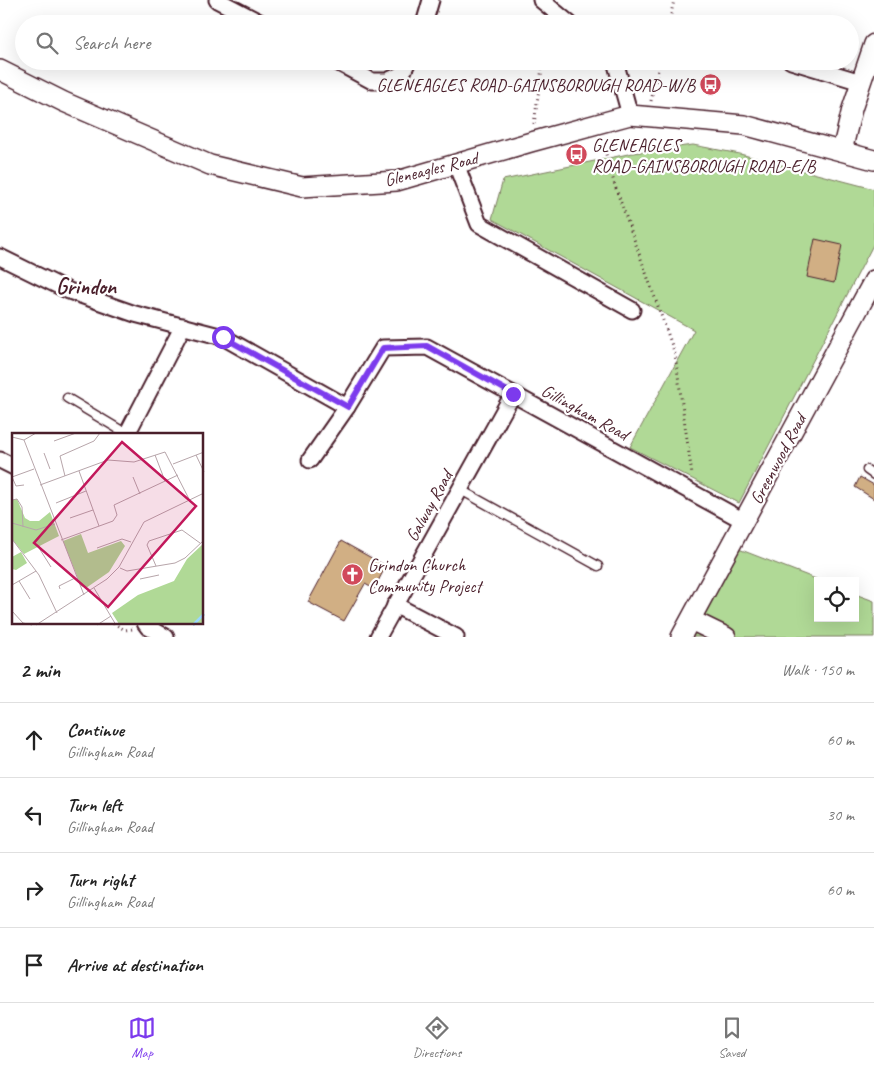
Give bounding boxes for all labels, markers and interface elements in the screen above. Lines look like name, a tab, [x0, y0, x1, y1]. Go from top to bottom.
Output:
search box	[15, 15, 859, 70]
icon: search	[33, 29, 61, 57]
text: Search here	[73, 31, 150, 55]
bus stop icon: GLENEAGLES ROAD-GAINSBOROUGH ROAD-W/B	[699, 73, 723, 97]
place label: GLENEAGLES ROAD-GAINSBOROUGH ROAD-W/B	[377, 74, 697, 96]
place label: GLENEAGLES ROAD-GAINSBOROUGH ROAD-E/B	[592, 134, 817, 177]
bus stop icon: GLENEAGLES ROAD-GAINSBOROUGH ROAD-E/B	[564, 143, 588, 167]
street label: Gleneagles Road	[382, 146, 483, 191]
district label: Grindon	[56, 273, 117, 301]
route start	[212, 326, 235, 349]
street label: Gillingham Road	[538, 379, 635, 446]
route end	[502, 383, 525, 406]
street label: Greenwood Road	[745, 408, 812, 508]
inset map	[12, 433, 204, 624]
street label: Galway Road	[401, 464, 459, 545]
place label: Grindon Church Community Project	[368, 554, 484, 597]
church icon: Grindon Church Community Project	[340, 563, 364, 587]
map controls	[814, 577, 859, 622]
button: locate	[814, 577, 859, 622]
text: 2 min	[20, 657, 60, 683]
text: Walk · 150 m	[782, 660, 854, 680]
text: Continue	[67, 718, 124, 742]
icon: ahead	[20, 726, 48, 754]
text: 60 m	[827, 730, 854, 750]
text: Gillingham Road	[67, 742, 153, 762]
text: Turn left	[67, 793, 122, 817]
icon: left	[20, 801, 48, 829]
text: 30 m	[827, 805, 854, 825]
text: Gillingham Road	[67, 817, 153, 837]
text: Turn right	[67, 868, 134, 892]
icon: right	[20, 876, 48, 904]
text: 60 m	[827, 880, 854, 900]
text: Gillingham Road	[67, 892, 153, 912]
icon: arrive	[20, 951, 48, 979]
text: Arrive at destination	[67, 953, 203, 977]
tab: Map	[128, 1014, 156, 1061]
tab: Directions	[413, 1014, 461, 1061]
tab: Saved	[718, 1014, 746, 1061]

